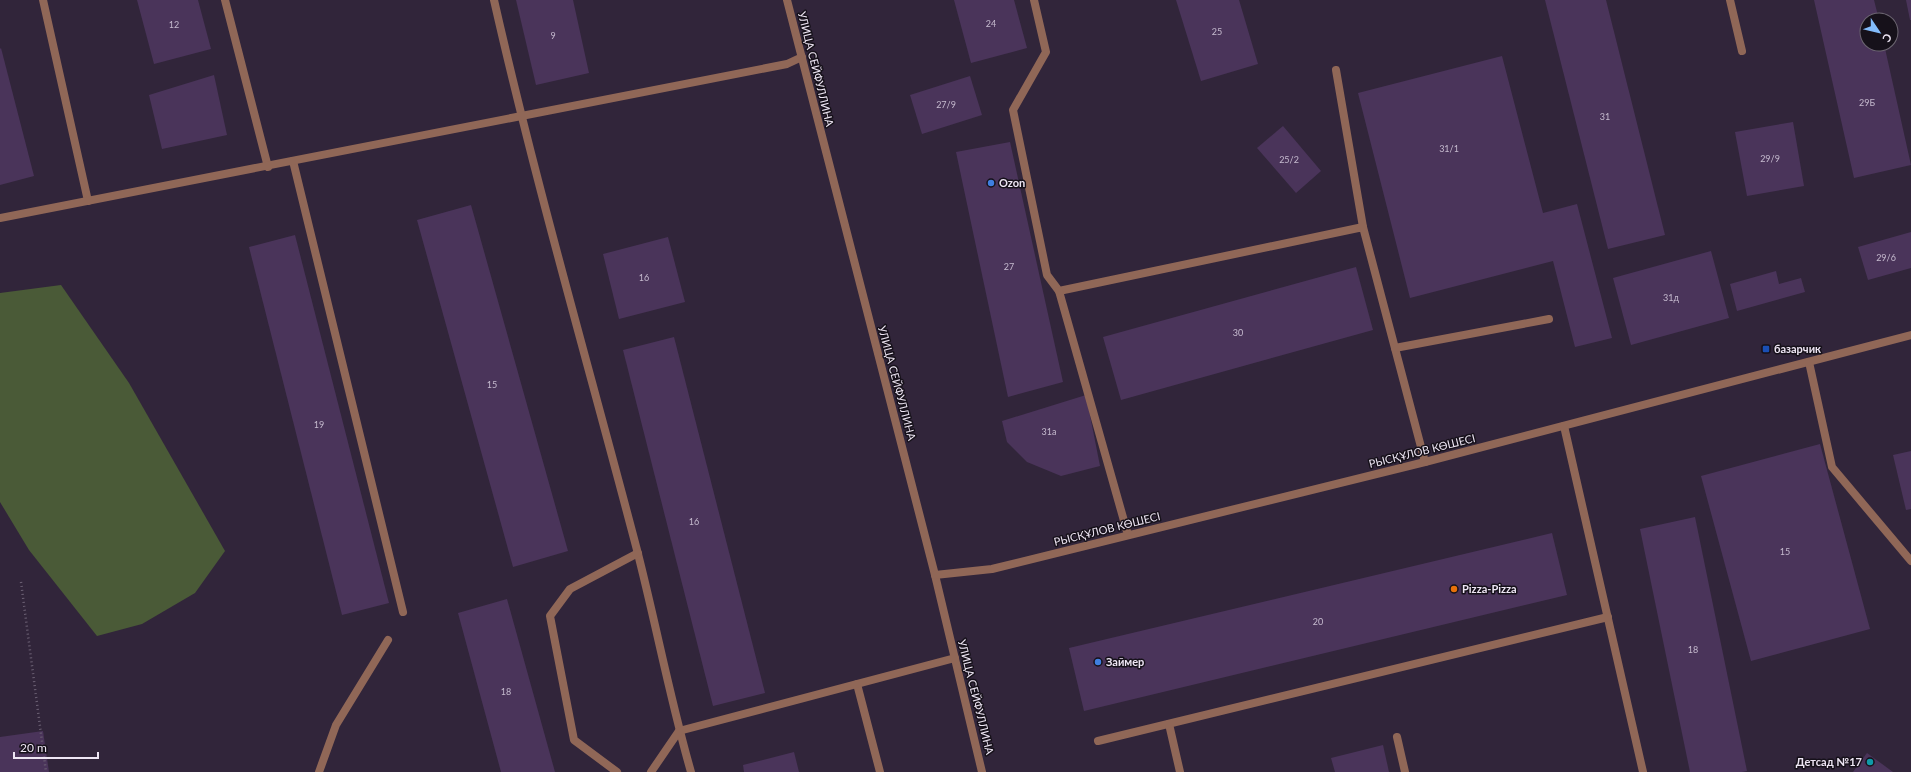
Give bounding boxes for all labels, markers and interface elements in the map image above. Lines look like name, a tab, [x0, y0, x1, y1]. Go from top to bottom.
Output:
street label: УЛИЦА СЕЙФУЛЛИНА	[796, 10, 837, 128]
north arrow	[1859, 12, 1899, 52]
house number: 24	[986, 18, 996, 29]
house number: 12	[169, 19, 179, 30]
house number: 25	[1212, 26, 1222, 37]
house number: 9	[550, 30, 556, 41]
text: С	[1880, 31, 1895, 45]
house number: 29Б	[1859, 97, 1875, 108]
house number: 27/9	[936, 99, 956, 110]
house number: 31	[1600, 111, 1610, 122]
house number: 31/1	[1439, 143, 1459, 154]
house number: 29/9	[1760, 153, 1780, 164]
house number: 25/2	[1279, 154, 1299, 165]
place label: Ozon	[999, 176, 1025, 189]
marker: Ozon	[986, 178, 996, 188]
house number: 29/6	[1876, 252, 1896, 263]
house number: 27	[1004, 261, 1014, 272]
house number: 16	[639, 272, 649, 283]
house number: 31д	[1663, 292, 1679, 303]
street label: УЛИЦА СЕЙФУЛЛИНА	[876, 324, 919, 442]
house number: 30	[1233, 327, 1243, 338]
place label: базарчик	[1774, 342, 1821, 355]
marker: базарчик	[1761, 344, 1771, 354]
house number: 15	[487, 379, 497, 390]
house number: 19	[314, 419, 324, 430]
house number: 31а	[1042, 426, 1056, 437]
street label: РЫСҚҰЛОВ КӨШЕСІ	[1367, 431, 1476, 470]
street label: РЫСҚҰЛОВ КӨШЕСІ	[1052, 509, 1161, 548]
house number: 16	[689, 516, 699, 527]
house number: 15	[1780, 546, 1790, 557]
place label: Pizza-Pizza	[1462, 582, 1517, 595]
marker: Pizza-Pizza	[1449, 584, 1459, 594]
house number: 20	[1313, 616, 1323, 627]
street label: УЛИЦА СЕЙФУЛЛИНА	[956, 638, 997, 756]
house number: 18	[1688, 644, 1698, 655]
place label: Займер	[1106, 655, 1144, 668]
marker: Займер	[1093, 657, 1103, 667]
house number: 18	[501, 686, 511, 697]
scale bar	[14, 734, 98, 760]
text: 20 m	[20, 740, 47, 755]
place label: Детсад №17	[1796, 755, 1862, 768]
marker: Детсад №17	[1865, 757, 1875, 767]

